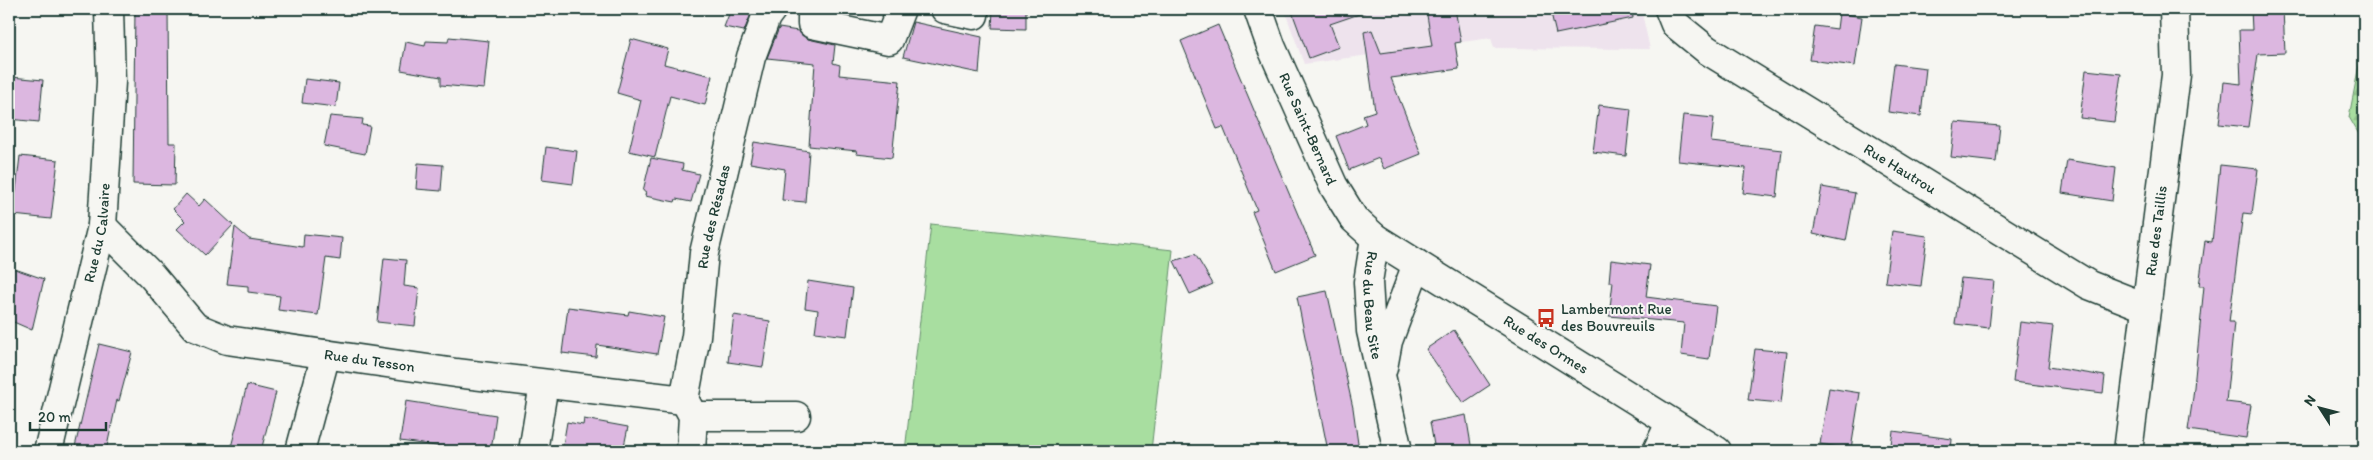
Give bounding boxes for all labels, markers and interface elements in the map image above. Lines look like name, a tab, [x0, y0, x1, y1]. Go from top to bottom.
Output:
street label: Rue Saint-Bernard	[1275, 70, 1341, 188]
street label: Rue Hautrou	[1861, 140, 1940, 198]
street label: Rue des Résadas	[694, 162, 734, 270]
street label: Rue du Calvaire	[80, 182, 114, 284]
street label: Rue des Taillis	[2141, 184, 2171, 277]
street label: Rue du Beau Site	[1359, 250, 1386, 361]
place label: Lambermont Rue des Bouvreuils	[1561, 300, 1672, 335]
bus stop icon: Lambermont Rue des Bouvreuils	[1535, 307, 1557, 329]
street label: Rue des Ormes	[1500, 311, 1592, 378]
street label: Rue du Tesson	[323, 345, 417, 376]
north arrow	[2296, 382, 2346, 432]
text: N	[2300, 392, 2320, 409]
scale bar	[30, 400, 106, 432]
text: 20 m	[38, 408, 72, 426]

